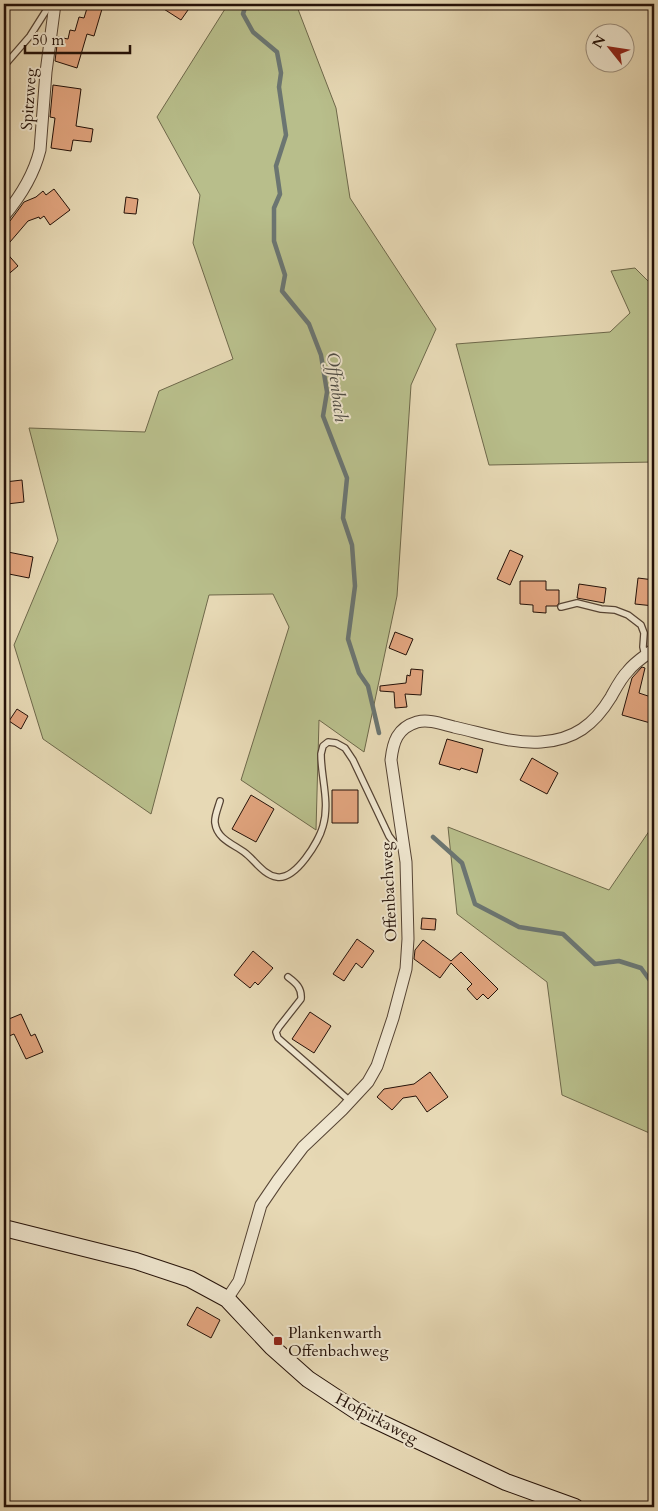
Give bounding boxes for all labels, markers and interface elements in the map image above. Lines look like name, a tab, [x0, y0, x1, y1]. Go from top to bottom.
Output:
scale bar	[25, 22, 130, 54]
north arrow	[586, 22, 636, 72]
text: 50 m	[32, 30, 64, 50]
text: N	[588, 32, 610, 52]
street label: Spitzweg	[16, 67, 42, 131]
water label: Offenbach	[320, 351, 353, 424]
street label: Offenbachweg	[375, 841, 403, 943]
place label: Plankenwarth Offenbachweg	[288, 1322, 388, 1362]
marker: Plankenwarth Offenbachweg	[272, 1335, 284, 1347]
street label: Hofpirkaweg	[332, 1388, 422, 1450]

